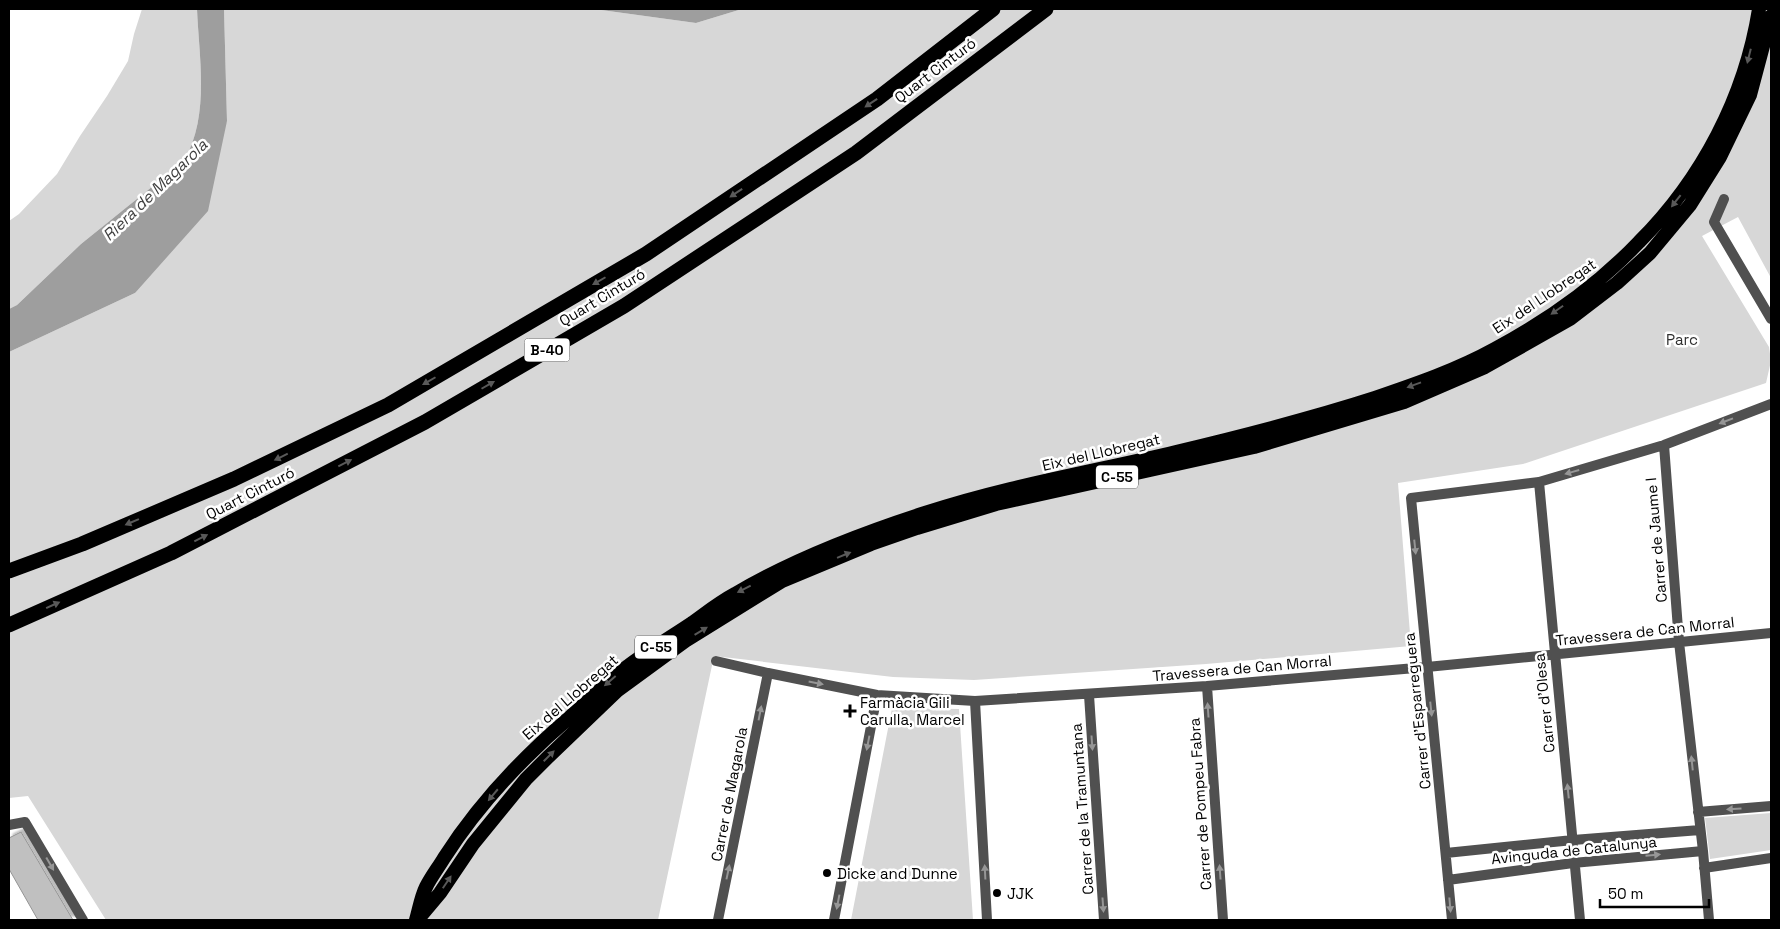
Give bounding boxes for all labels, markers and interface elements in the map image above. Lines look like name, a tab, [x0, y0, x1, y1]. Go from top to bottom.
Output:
street label: Quart Cinturó	[890, 33, 980, 107]
one-way arrow	[1745, 49, 1753, 64]
one-way arrow	[864, 98, 878, 108]
water label: Riera de Magarola	[98, 134, 212, 245]
one-way arrow	[729, 188, 743, 198]
one-way arrow	[1671, 194, 1682, 207]
street label: Eix del Llobregat	[1489, 254, 1599, 338]
street label: Quart Cinturó	[555, 264, 649, 330]
one-way arrow	[592, 277, 607, 285]
one-way arrow	[1551, 305, 1564, 315]
park label: Parc	[1666, 330, 1698, 349]
road number: B-40	[524, 338, 570, 362]
one-way arrow	[422, 376, 435, 385]
one-way arrow	[480, 381, 495, 389]
one-way arrow	[1406, 382, 1421, 389]
one-way arrow	[1718, 417, 1733, 425]
street label: Eix del Llobregat	[1040, 429, 1162, 475]
one-way arrow	[274, 453, 288, 461]
one-way arrow	[338, 459, 352, 467]
street label: Quart Cinturó	[202, 462, 298, 524]
road number: C-55	[1096, 466, 1138, 488]
one-way arrow	[1564, 469, 1579, 477]
street label: Carrer de Jaume I	[1641, 477, 1671, 603]
one-way arrow	[125, 519, 139, 527]
one-way arrow	[194, 534, 208, 542]
one-way arrow	[1412, 539, 1420, 555]
one-way arrow	[837, 551, 852, 559]
one-way arrow	[736, 585, 751, 593]
one-way arrow	[46, 601, 60, 609]
street label: Travessera de Can Morral	[1555, 612, 1735, 650]
one-way arrow	[694, 626, 707, 636]
street label: Carrer d'Esparreguera	[1399, 631, 1435, 790]
road number: C-55	[635, 636, 677, 659]
street label: Eix del Llobregat	[518, 650, 622, 744]
street label: Travessera de Can Morral	[1152, 651, 1332, 685]
street label: Carrer d'Olesa	[1529, 652, 1559, 754]
one-way arrow	[604, 676, 617, 687]
one-way arrow	[808, 679, 824, 687]
place label: Farmàcia Gili Carulla, Marcel	[860, 693, 965, 729]
one-way arrow	[1204, 701, 1212, 717]
one-way arrow	[1428, 701, 1436, 717]
marker: Farmàcia Gili Carulla, Marcel	[844, 705, 856, 717]
one-way arrow	[756, 706, 764, 721]
street label: Carrer de Pompeu Fabra	[1184, 717, 1216, 891]
street label: Carrer de la Tramuntana	[1067, 722, 1097, 895]
street label: Carrer de Magarola	[707, 725, 751, 863]
one-way arrow	[863, 735, 871, 751]
one-way arrow	[1088, 736, 1096, 752]
one-way arrow	[542, 750, 554, 762]
one-way arrow	[1688, 755, 1696, 771]
one-way arrow	[1564, 783, 1572, 799]
one-way arrow	[487, 788, 498, 801]
one-way arrow	[1726, 805, 1742, 813]
street label: Avinguda de Catalunya	[1490, 832, 1658, 868]
one-way arrow	[1645, 851, 1661, 859]
one-way arrow	[45, 858, 54, 871]
one-way arrow	[980, 863, 988, 879]
one-way arrow	[1215, 863, 1223, 879]
place label: Dicke and Dunne	[837, 864, 958, 883]
one-way arrow	[724, 865, 732, 880]
marker: Dicke and Dunne	[821, 867, 833, 879]
one-way arrow	[442, 876, 452, 889]
scale bar	[1600, 876, 1709, 908]
place label: JJK	[1007, 884, 1034, 903]
text: 50 m	[1608, 884, 1643, 903]
marker: JJK	[991, 887, 1003, 899]
one-way arrow	[833, 895, 841, 911]
one-way arrow	[1100, 898, 1108, 914]
one-way arrow	[1446, 898, 1454, 914]

